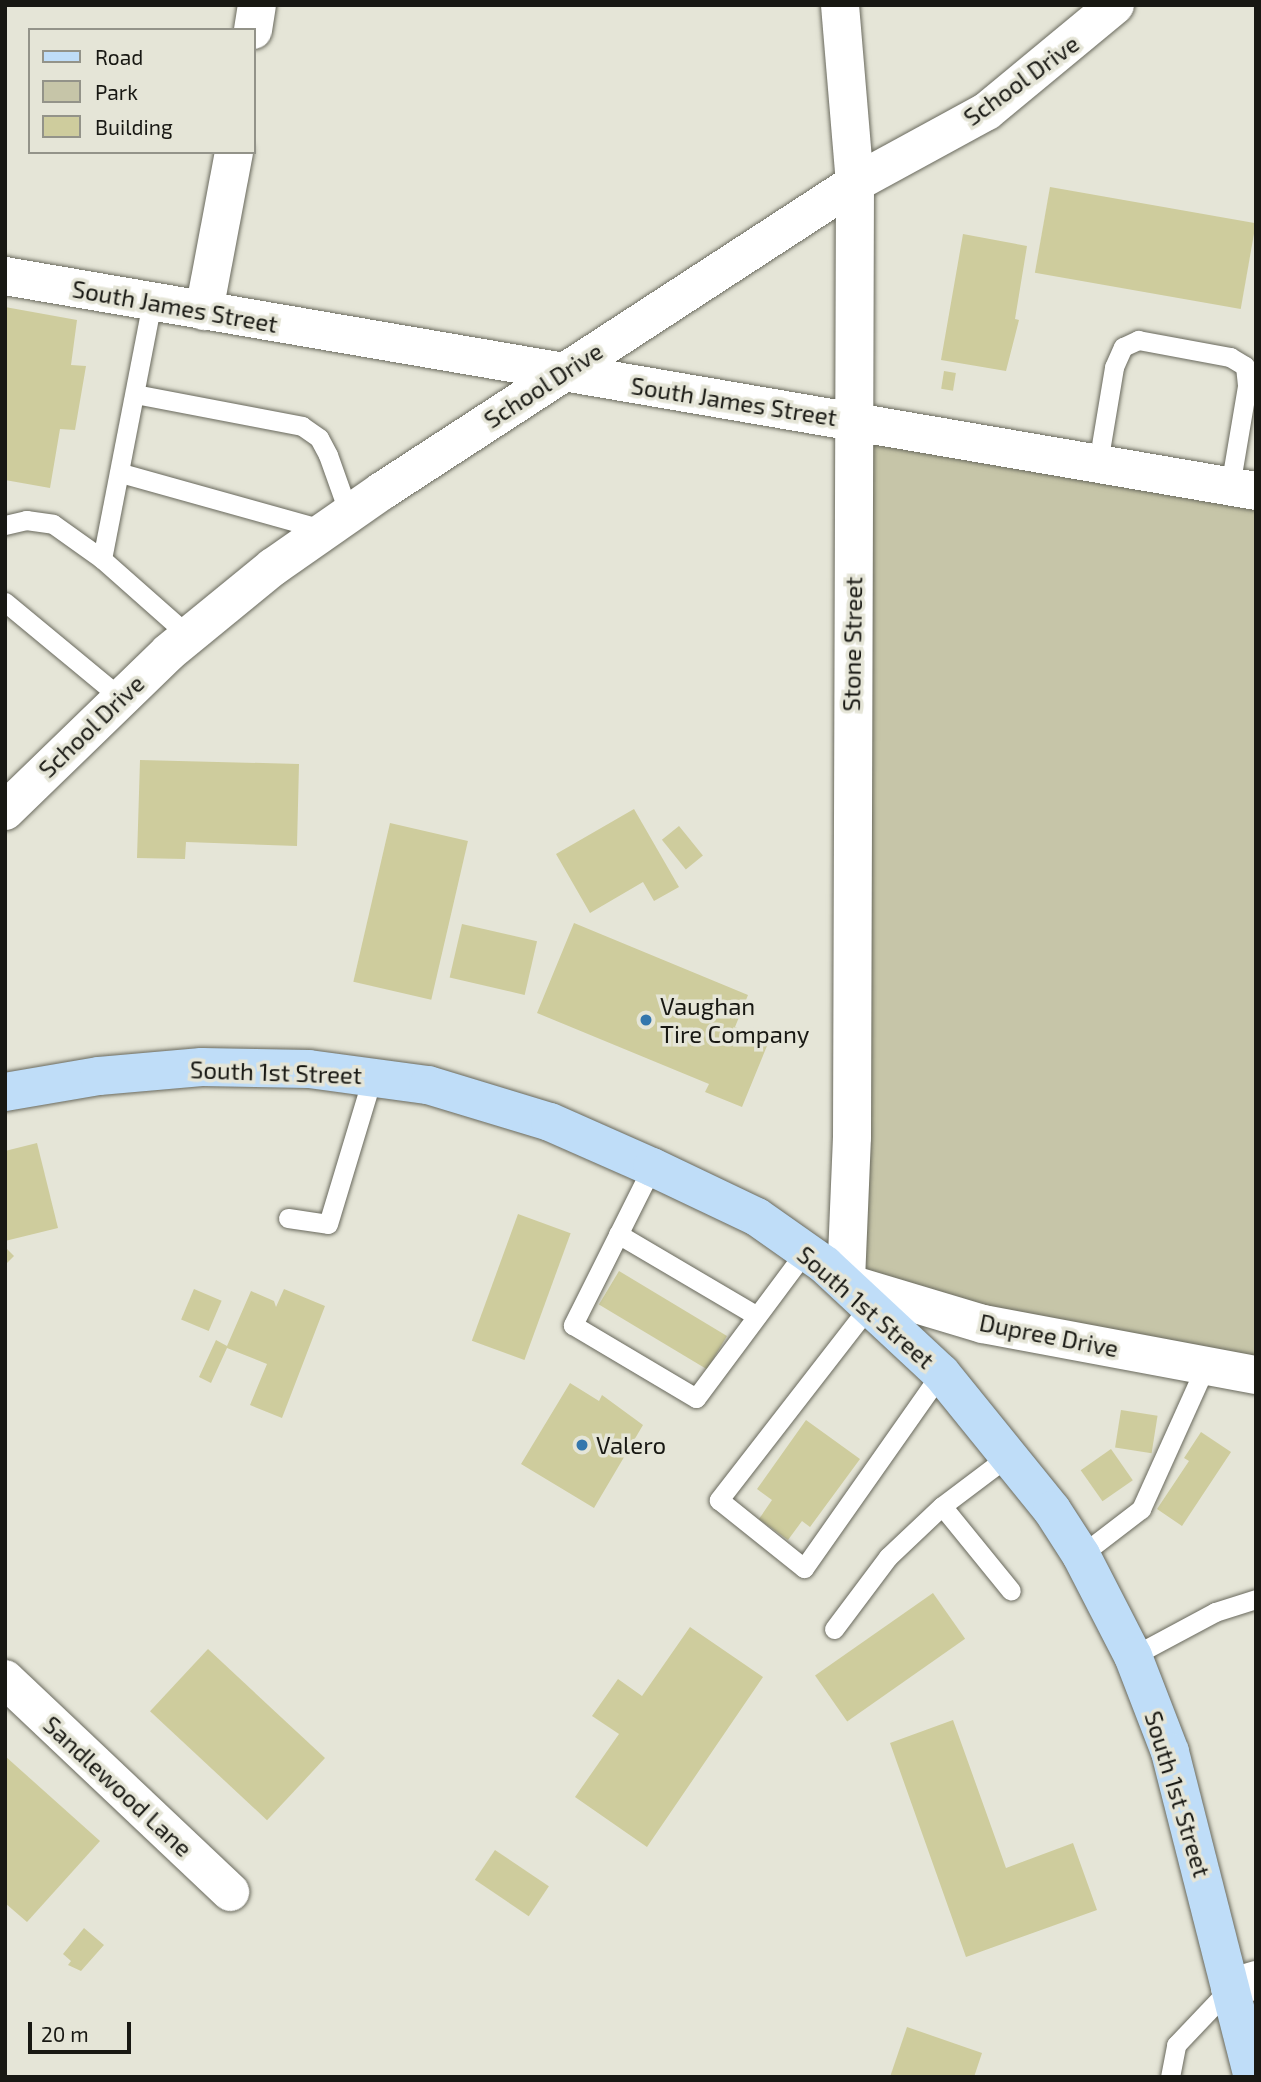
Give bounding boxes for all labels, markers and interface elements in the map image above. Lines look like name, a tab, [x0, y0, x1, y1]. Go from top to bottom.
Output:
legend	[28, 28, 256, 154]
street label: School Drive	[958, 28, 1084, 132]
text: Road	[95, 44, 143, 69]
text: Park	[95, 79, 138, 104]
text: Building	[95, 114, 173, 139]
street label: South James Street	[70, 274, 280, 338]
street label: School Drive	[478, 336, 608, 434]
street label: South James Street	[629, 370, 839, 432]
street label: Stone Street	[836, 576, 868, 712]
street label: School Drive	[32, 668, 150, 784]
place label: Vaughan Tire Company	[660, 992, 810, 1048]
marker: Vaughan Tire Company	[638, 1012, 654, 1028]
street label: South 1st Street	[189, 1055, 363, 1089]
street label: South 1st Street	[792, 1240, 940, 1374]
street label: Dupree Drive	[977, 1307, 1121, 1363]
place label: Valero	[596, 1431, 666, 1459]
marker: Valero	[574, 1437, 590, 1453]
street label: South 1st Street	[1139, 1707, 1217, 1881]
street label: Sandlewood Lane	[38, 1710, 198, 1862]
scale bar	[32, 2008, 135, 2052]
text: 20 m	[41, 2021, 89, 2046]

